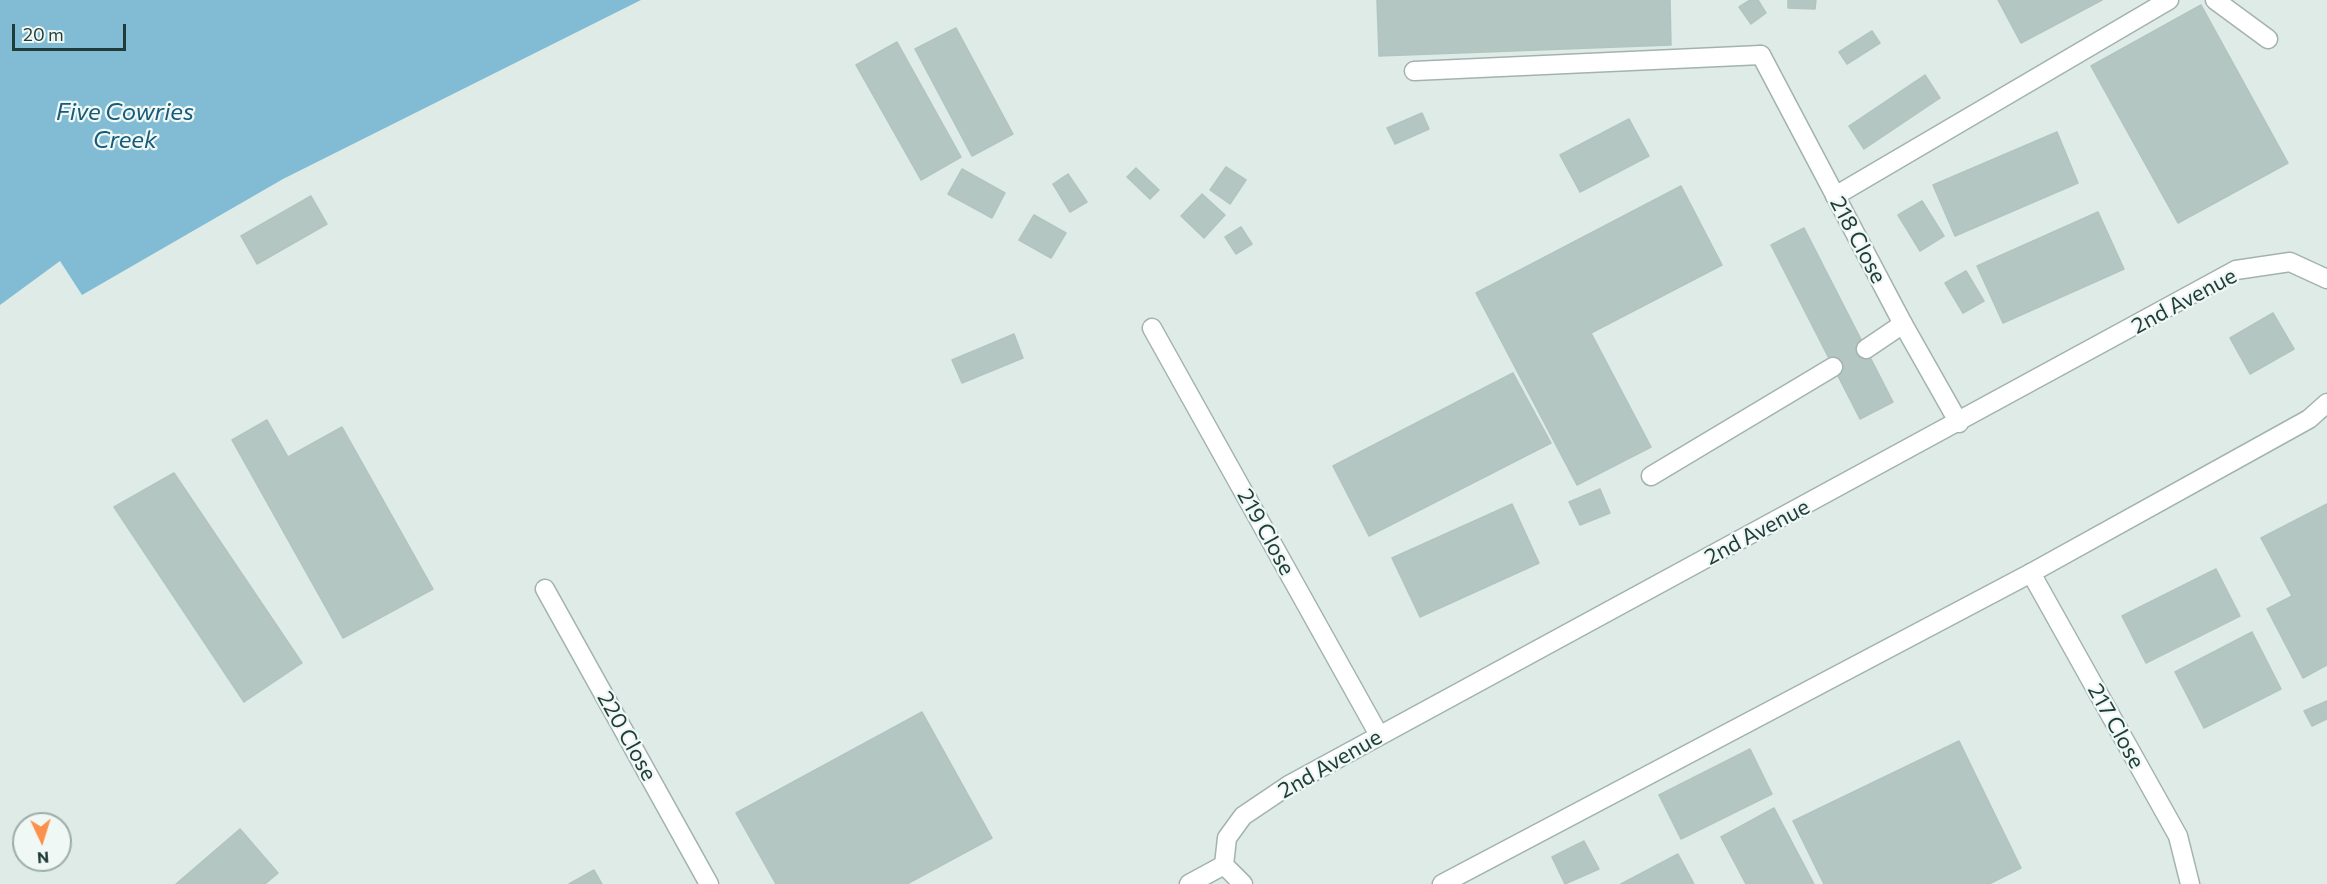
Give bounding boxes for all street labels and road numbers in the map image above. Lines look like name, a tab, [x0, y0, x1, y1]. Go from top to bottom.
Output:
street label: 218 Close	[1824, 192, 1892, 288]
street label: 2nd Avenue	[2127, 262, 2241, 340]
street label: 219 Close	[1232, 484, 1300, 580]
street label: 2nd Avenue	[1700, 493, 1814, 571]
street label: 217 Close	[2082, 679, 2150, 773]
street label: 220 Close	[592, 687, 662, 785]
street label: 2nd Avenue	[1274, 724, 1386, 804]

